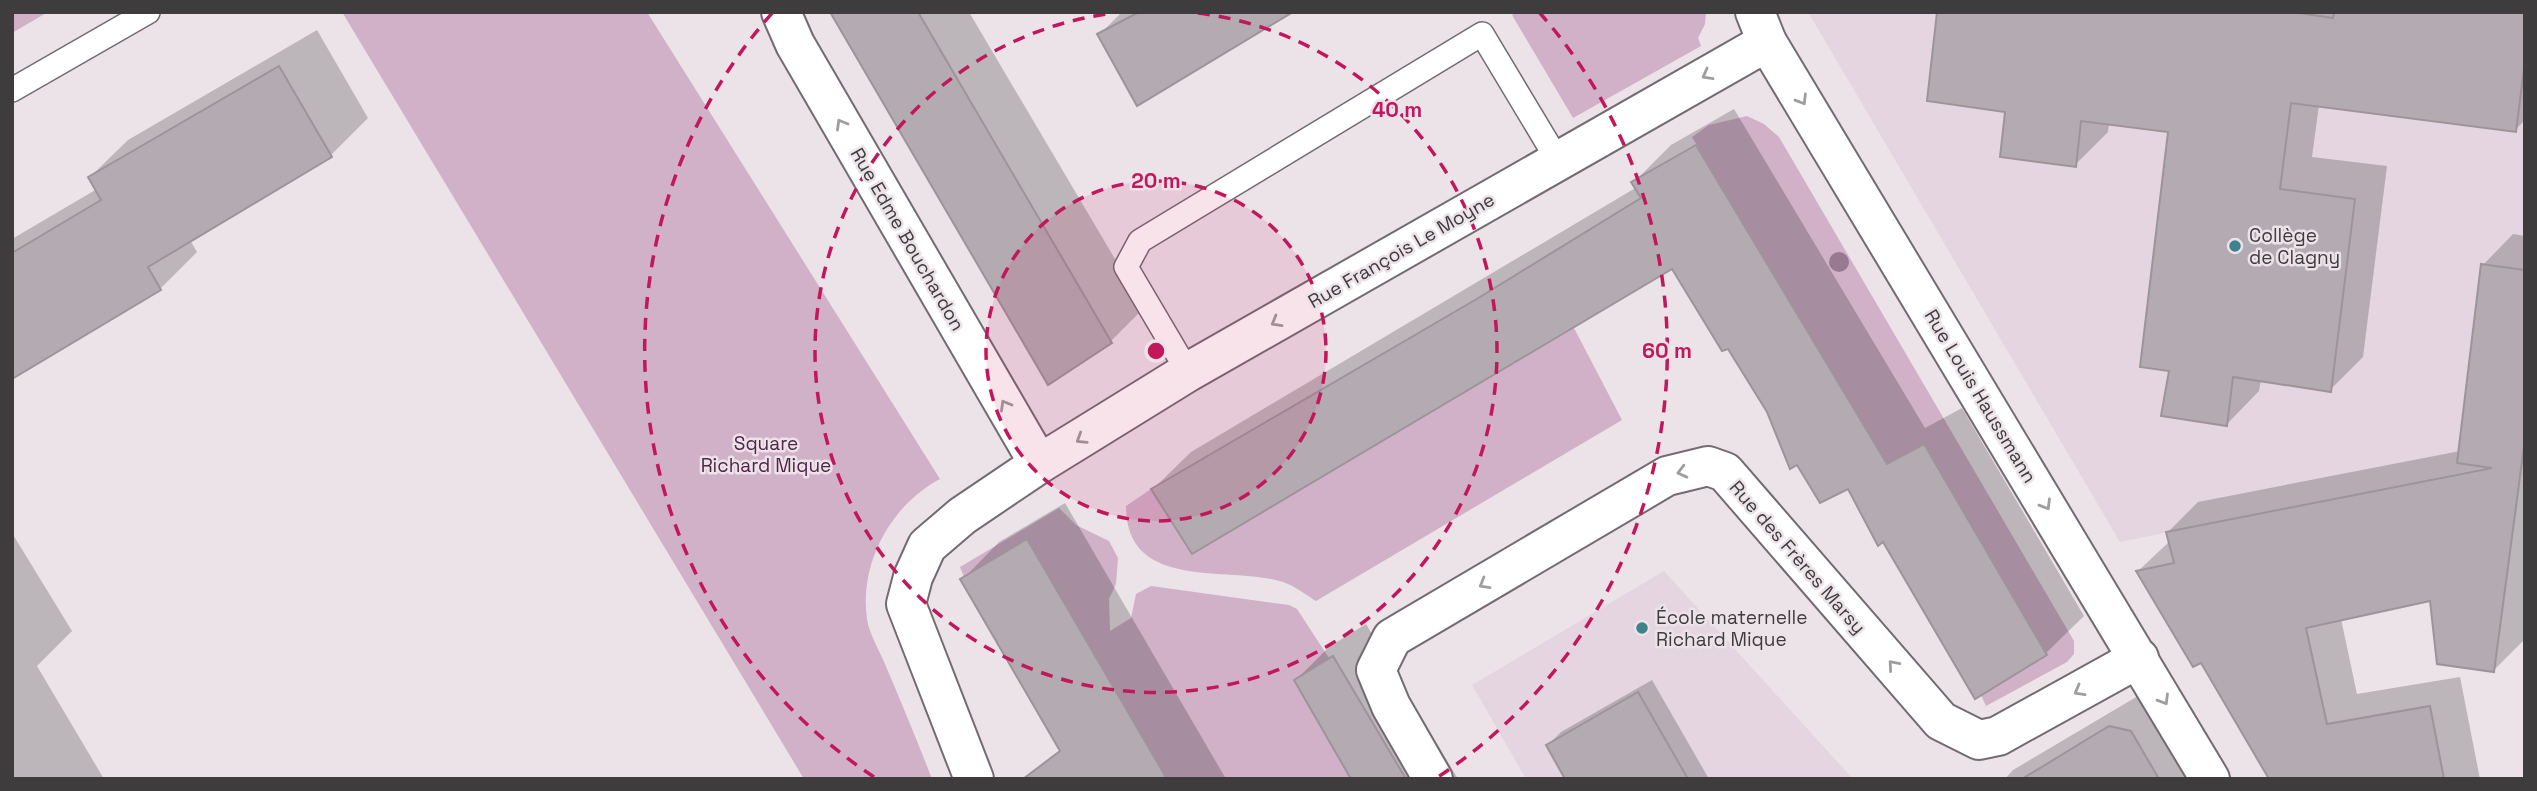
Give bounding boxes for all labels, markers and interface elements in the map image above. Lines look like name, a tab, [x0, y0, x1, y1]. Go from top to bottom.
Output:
one-way arrow	[1702, 67, 1715, 80]
one-way arrow	[1794, 93, 1807, 106]
text: 40 m	[1372, 96, 1422, 123]
one-way arrow	[836, 118, 849, 131]
street label: Rue Edme Bouchardon	[845, 143, 970, 335]
text: 20 m	[1131, 167, 1181, 194]
street label: Rue François Le Moyne	[1304, 187, 1499, 314]
place label: Collège de Clagny	[2249, 223, 2340, 270]
marker: Collège de Clagny	[2227, 238, 2243, 254]
street label: Rue Louis Haussmann	[1919, 305, 2042, 488]
one-way arrow	[1270, 314, 1283, 327]
text: 60 m	[1642, 337, 1692, 364]
centre of rings	[1144, 339, 1168, 363]
one-way arrow	[1000, 400, 1013, 413]
one-way arrow	[1075, 430, 1088, 443]
park label: Square Richard Mique	[701, 431, 831, 478]
one-way arrow	[1676, 464, 1688, 478]
street label: Rue des Frères Marsy	[1724, 475, 1871, 639]
one-way arrow	[2038, 498, 2051, 511]
one-way arrow	[1479, 575, 1492, 588]
place label: École maternelle Richard Mique	[1656, 605, 1808, 652]
marker: École maternelle Richard Mique	[1634, 620, 1650, 636]
one-way arrow	[1889, 661, 1901, 674]
one-way arrow	[2074, 683, 2086, 696]
one-way arrow	[2155, 692, 2168, 705]

